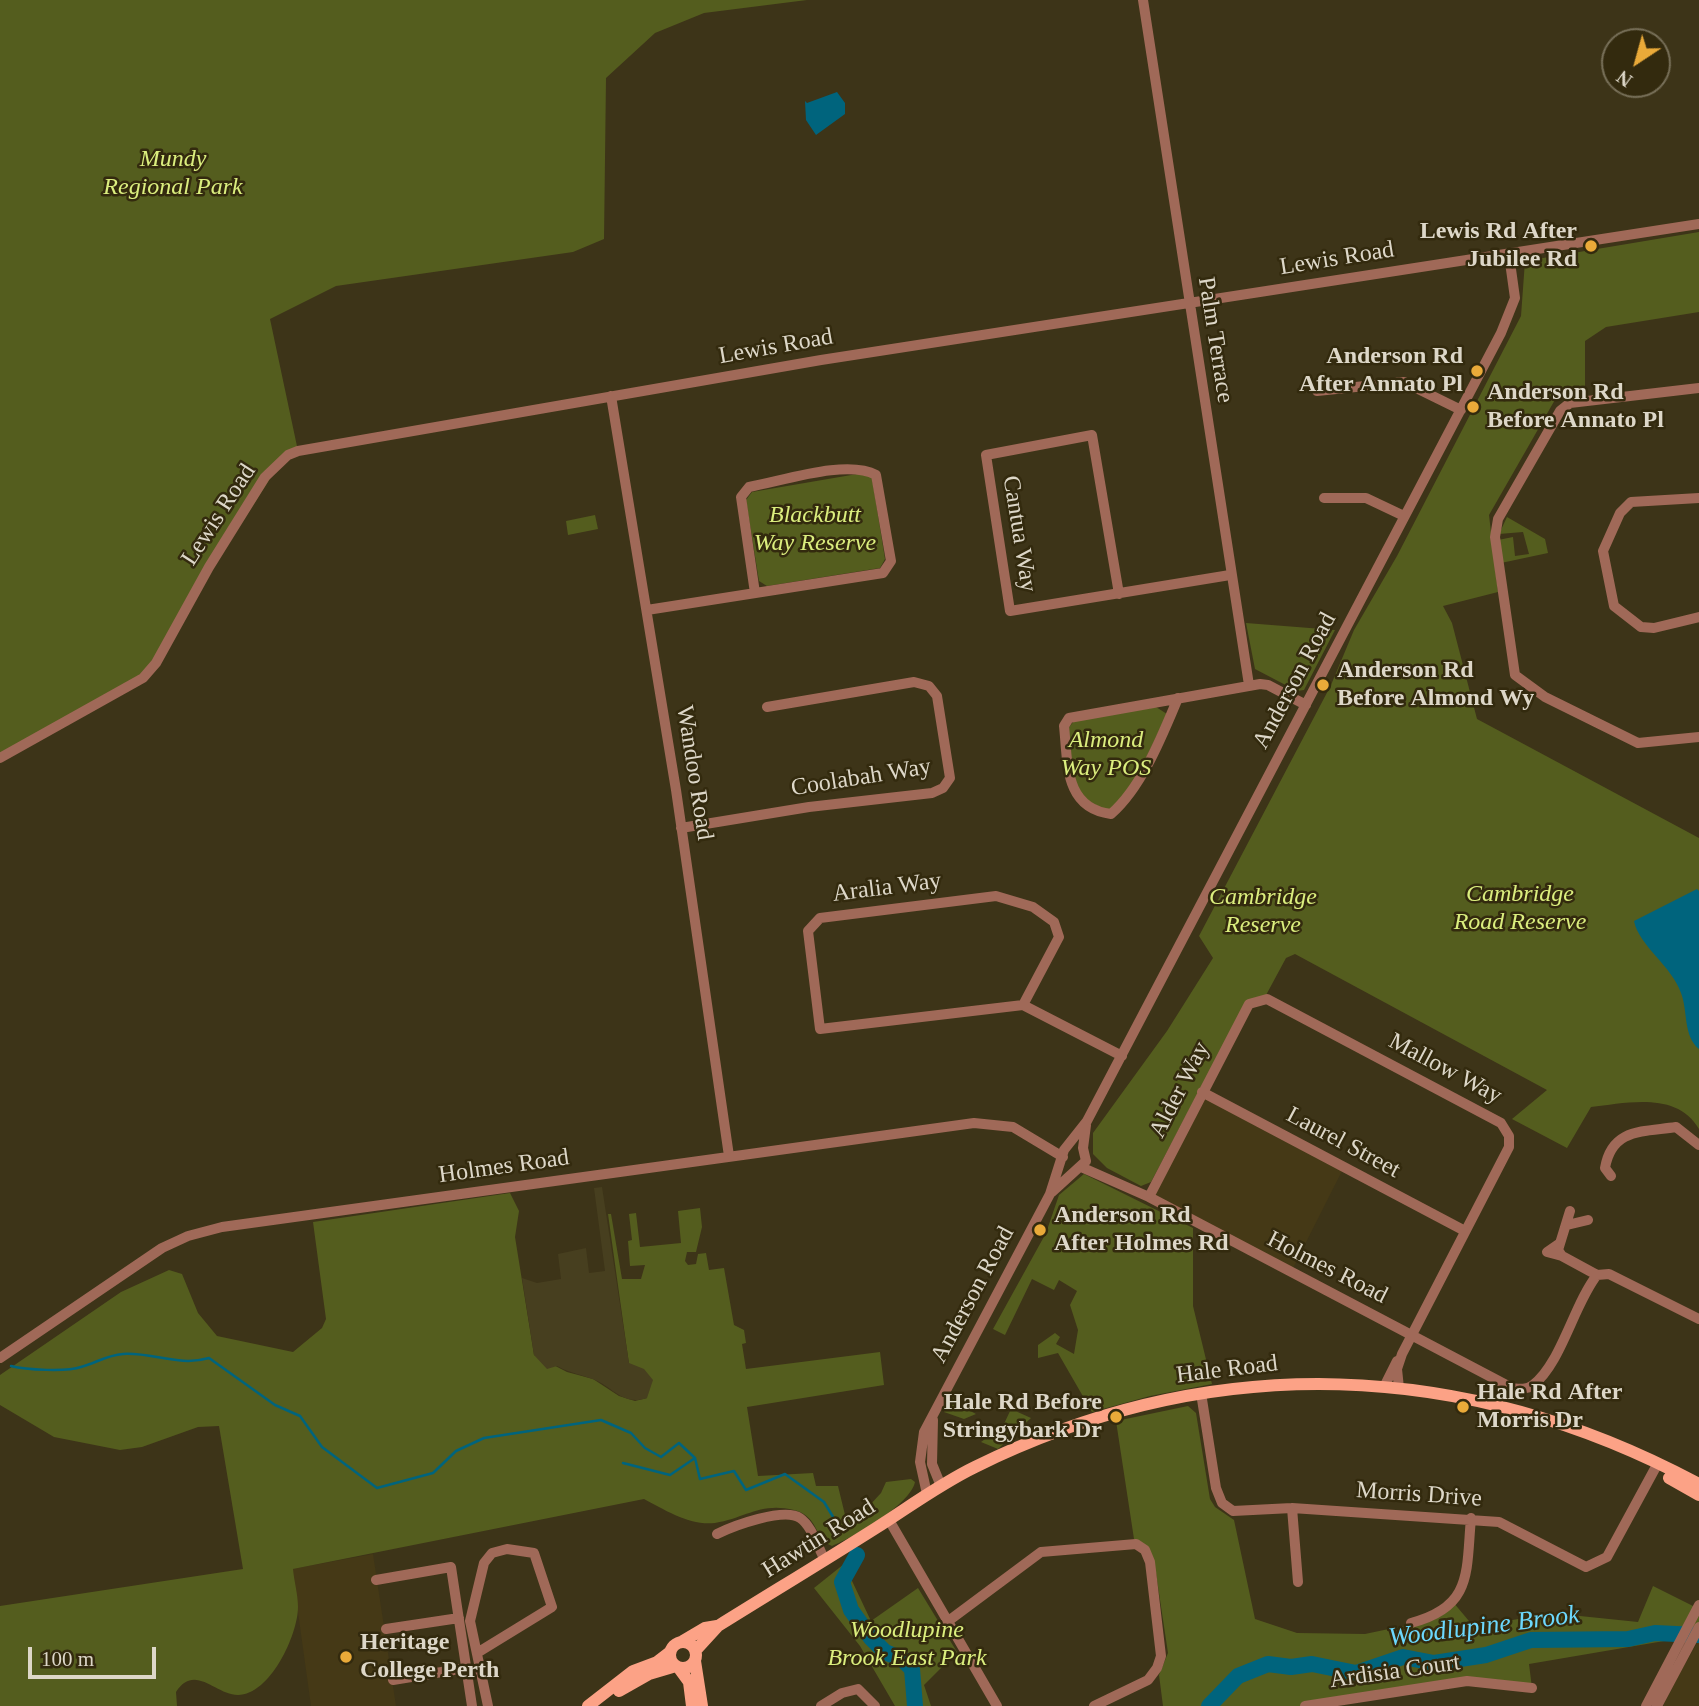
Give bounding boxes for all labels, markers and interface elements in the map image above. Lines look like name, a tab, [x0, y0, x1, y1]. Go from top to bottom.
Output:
north arrow	[1601, 28, 1671, 98]
text: N	[1613, 66, 1636, 91]
park label: Mundy Regional Park	[103, 146, 243, 202]
place label: Lewis Rd After Jubilee Rd	[1420, 218, 1577, 274]
street label: Lewis Road	[1278, 236, 1396, 282]
marker: Lewis Rd After Jubilee Rd	[1583, 238, 1599, 254]
street label: Palm Terrace	[1191, 275, 1239, 405]
street label: Lewis Road	[717, 323, 835, 371]
place label: Anderson Rd After Annato Pl	[1299, 343, 1463, 399]
marker: Anderson Rd After Annato Pl	[1469, 363, 1485, 379]
place label: Anderson Rd Before Annato Pl	[1487, 379, 1664, 435]
marker: Anderson Rd Before Annato Pl	[1465, 399, 1481, 415]
street label: Lewis Road	[176, 459, 262, 571]
street label: Cantua Way	[996, 474, 1042, 594]
park label: Blackbutt Way Reserve	[754, 502, 876, 558]
street label: Anderson Road	[1247, 608, 1343, 754]
place label: Anderson Rd Before Almond Wy	[1337, 657, 1534, 713]
marker: Anderson Rd Before Almond Wy	[1315, 677, 1331, 693]
street label: Wandoo Road	[669, 704, 719, 842]
park label: Almond Way POS	[1061, 727, 1151, 783]
street label: Coolabah Way	[789, 753, 933, 803]
street label: Aralia Way	[831, 867, 943, 909]
park label: Cambridge Road Reserve	[1454, 881, 1586, 937]
park label: Cambridge Reserve	[1209, 884, 1317, 940]
street label: Mallow Way	[1383, 1027, 1507, 1111]
street label: Alder Way	[1144, 1037, 1216, 1143]
street label: Laurel Street	[1281, 1101, 1405, 1185]
street label: Holmes Road	[437, 1144, 571, 1190]
place label: Anderson Rd After Holmes Rd	[1054, 1202, 1229, 1258]
street label: Anderson Road	[925, 1222, 1021, 1368]
marker: Anderson Rd After Holmes Rd	[1032, 1222, 1048, 1238]
street label: Holmes Road	[1262, 1225, 1392, 1311]
street label: Hale Road	[1175, 1349, 1279, 1391]
place label: Hale Rd After Morris Dr	[1477, 1379, 1622, 1435]
place label: Hale Rd Before Stringybark Dr	[943, 1389, 1102, 1445]
marker: Hale Rd After Morris Dr	[1455, 1399, 1471, 1415]
marker: Hale Rd Before Stringybark Dr	[1108, 1409, 1124, 1425]
street label: Morris Drive	[1355, 1476, 1483, 1514]
street label: Hawtin Road	[757, 1493, 881, 1585]
water label: Woodlupine Brook	[1387, 1600, 1581, 1654]
park label: Woodlupine Brook East Park	[827, 1617, 987, 1673]
place label: Heritage College Perth	[360, 1629, 499, 1685]
scale bar	[32, 1632, 159, 1676]
text: 100 m	[41, 1647, 94, 1671]
marker: Heritage College Perth	[338, 1649, 354, 1665]
street label: Ardisia Court	[1328, 1649, 1462, 1695]

